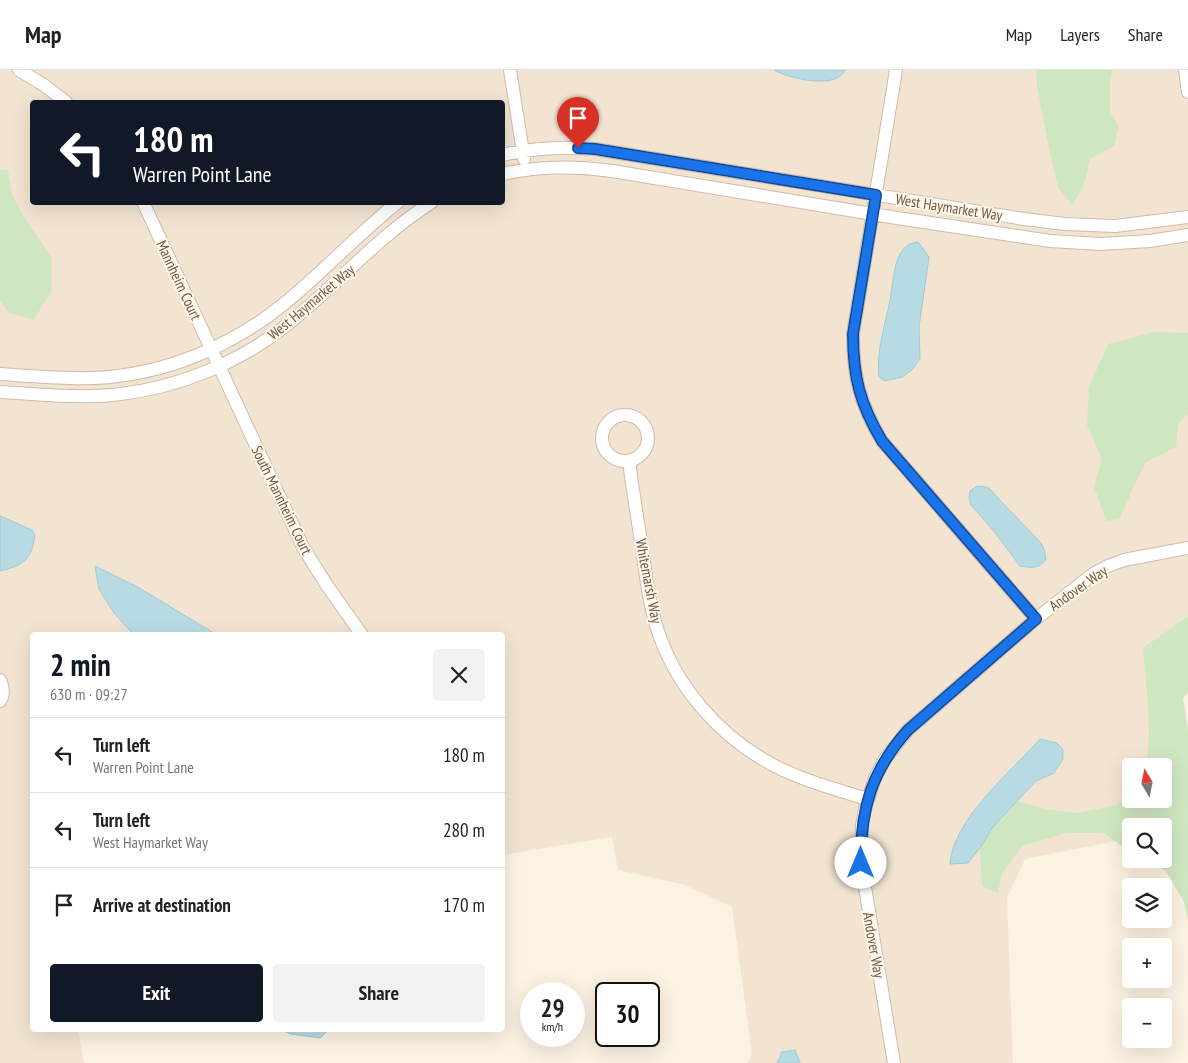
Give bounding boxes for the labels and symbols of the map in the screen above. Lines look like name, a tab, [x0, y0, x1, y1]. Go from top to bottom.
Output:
pin	[557, 97, 599, 148]
street label: West Haymarket Way	[894, 189, 1004, 225]
street label: Mannheim Court	[152, 237, 206, 323]
street label: West Haymarket Way	[264, 260, 359, 344]
street label: South Mannheim Court	[247, 442, 317, 558]
street label: Whitemarsh Way	[631, 537, 667, 625]
street label: Andover Way	[1045, 561, 1111, 615]
north arrow	[1122, 758, 1172, 808]
position arrow	[834, 836, 886, 888]
street label: Andover Way	[859, 910, 889, 980]
speed limit sign: 30	[595, 982, 660, 1047]

